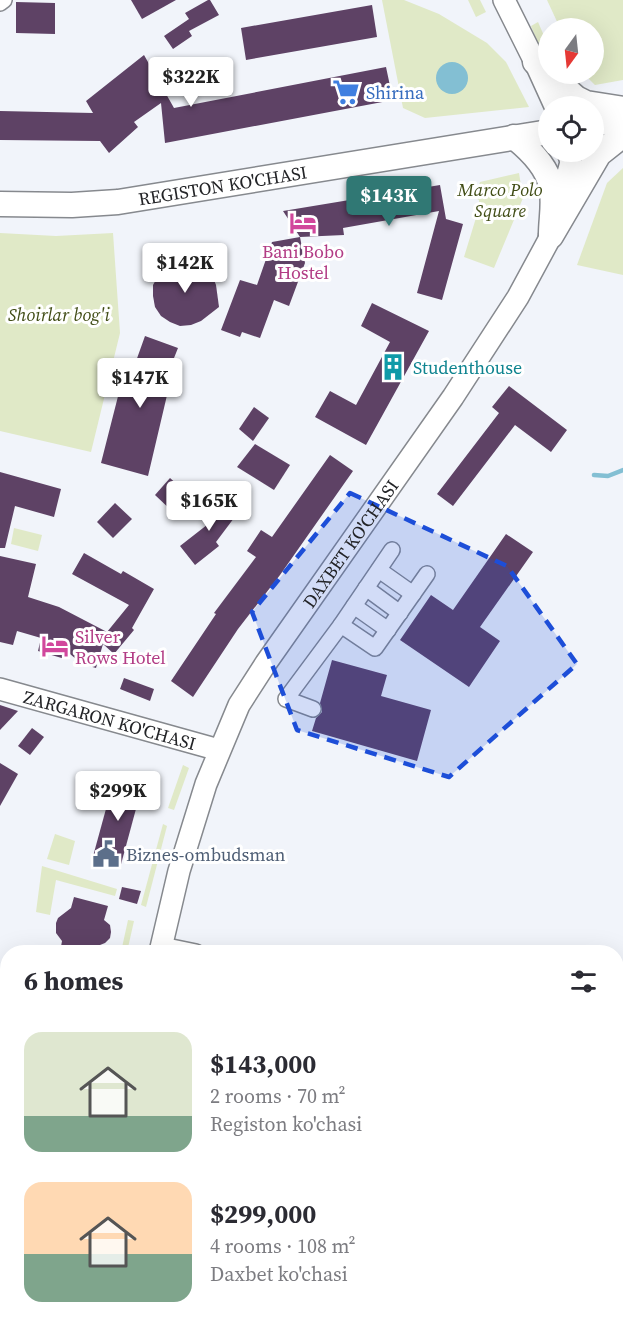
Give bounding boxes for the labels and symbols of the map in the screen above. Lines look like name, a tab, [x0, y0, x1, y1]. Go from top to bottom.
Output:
north arrow	[538, 18, 604, 84]
pin: $322K	[149, 57, 233, 108]
supermarket icon: Shirina	[331, 77, 361, 107]
place label: Shirina	[366, 80, 425, 105]
street label: REGISTON KO'CHASI	[136, 159, 309, 211]
pin: $143K	[347, 176, 431, 227]
park label: Marco Polo Square	[456, 177, 543, 223]
hotel icon: Bani Bobo Hostel	[288, 208, 318, 238]
place label: Bani Bobo Hostel	[262, 239, 344, 285]
pin: $142K	[143, 243, 227, 294]
park label: Shoirlar bog'i	[8, 302, 111, 327]
building icon: Studenthouse	[378, 352, 408, 382]
place label: Studenthouse	[413, 355, 522, 380]
pin: $147K	[98, 358, 182, 409]
street label: DAXBET KO'CHASI	[296, 474, 404, 613]
pin: $165K	[167, 481, 251, 532]
place label: Silver Rows Hotel	[75, 624, 166, 670]
hotel icon: Silver Rows Hotel	[40, 631, 70, 661]
street label: ZARGARON KO'CHASI	[21, 684, 199, 755]
pin: $299K	[76, 771, 160, 822]
public building icon: Biznes-ombudsman	[91, 839, 121, 869]
place label: Biznes-ombudsman	[126, 842, 286, 867]

